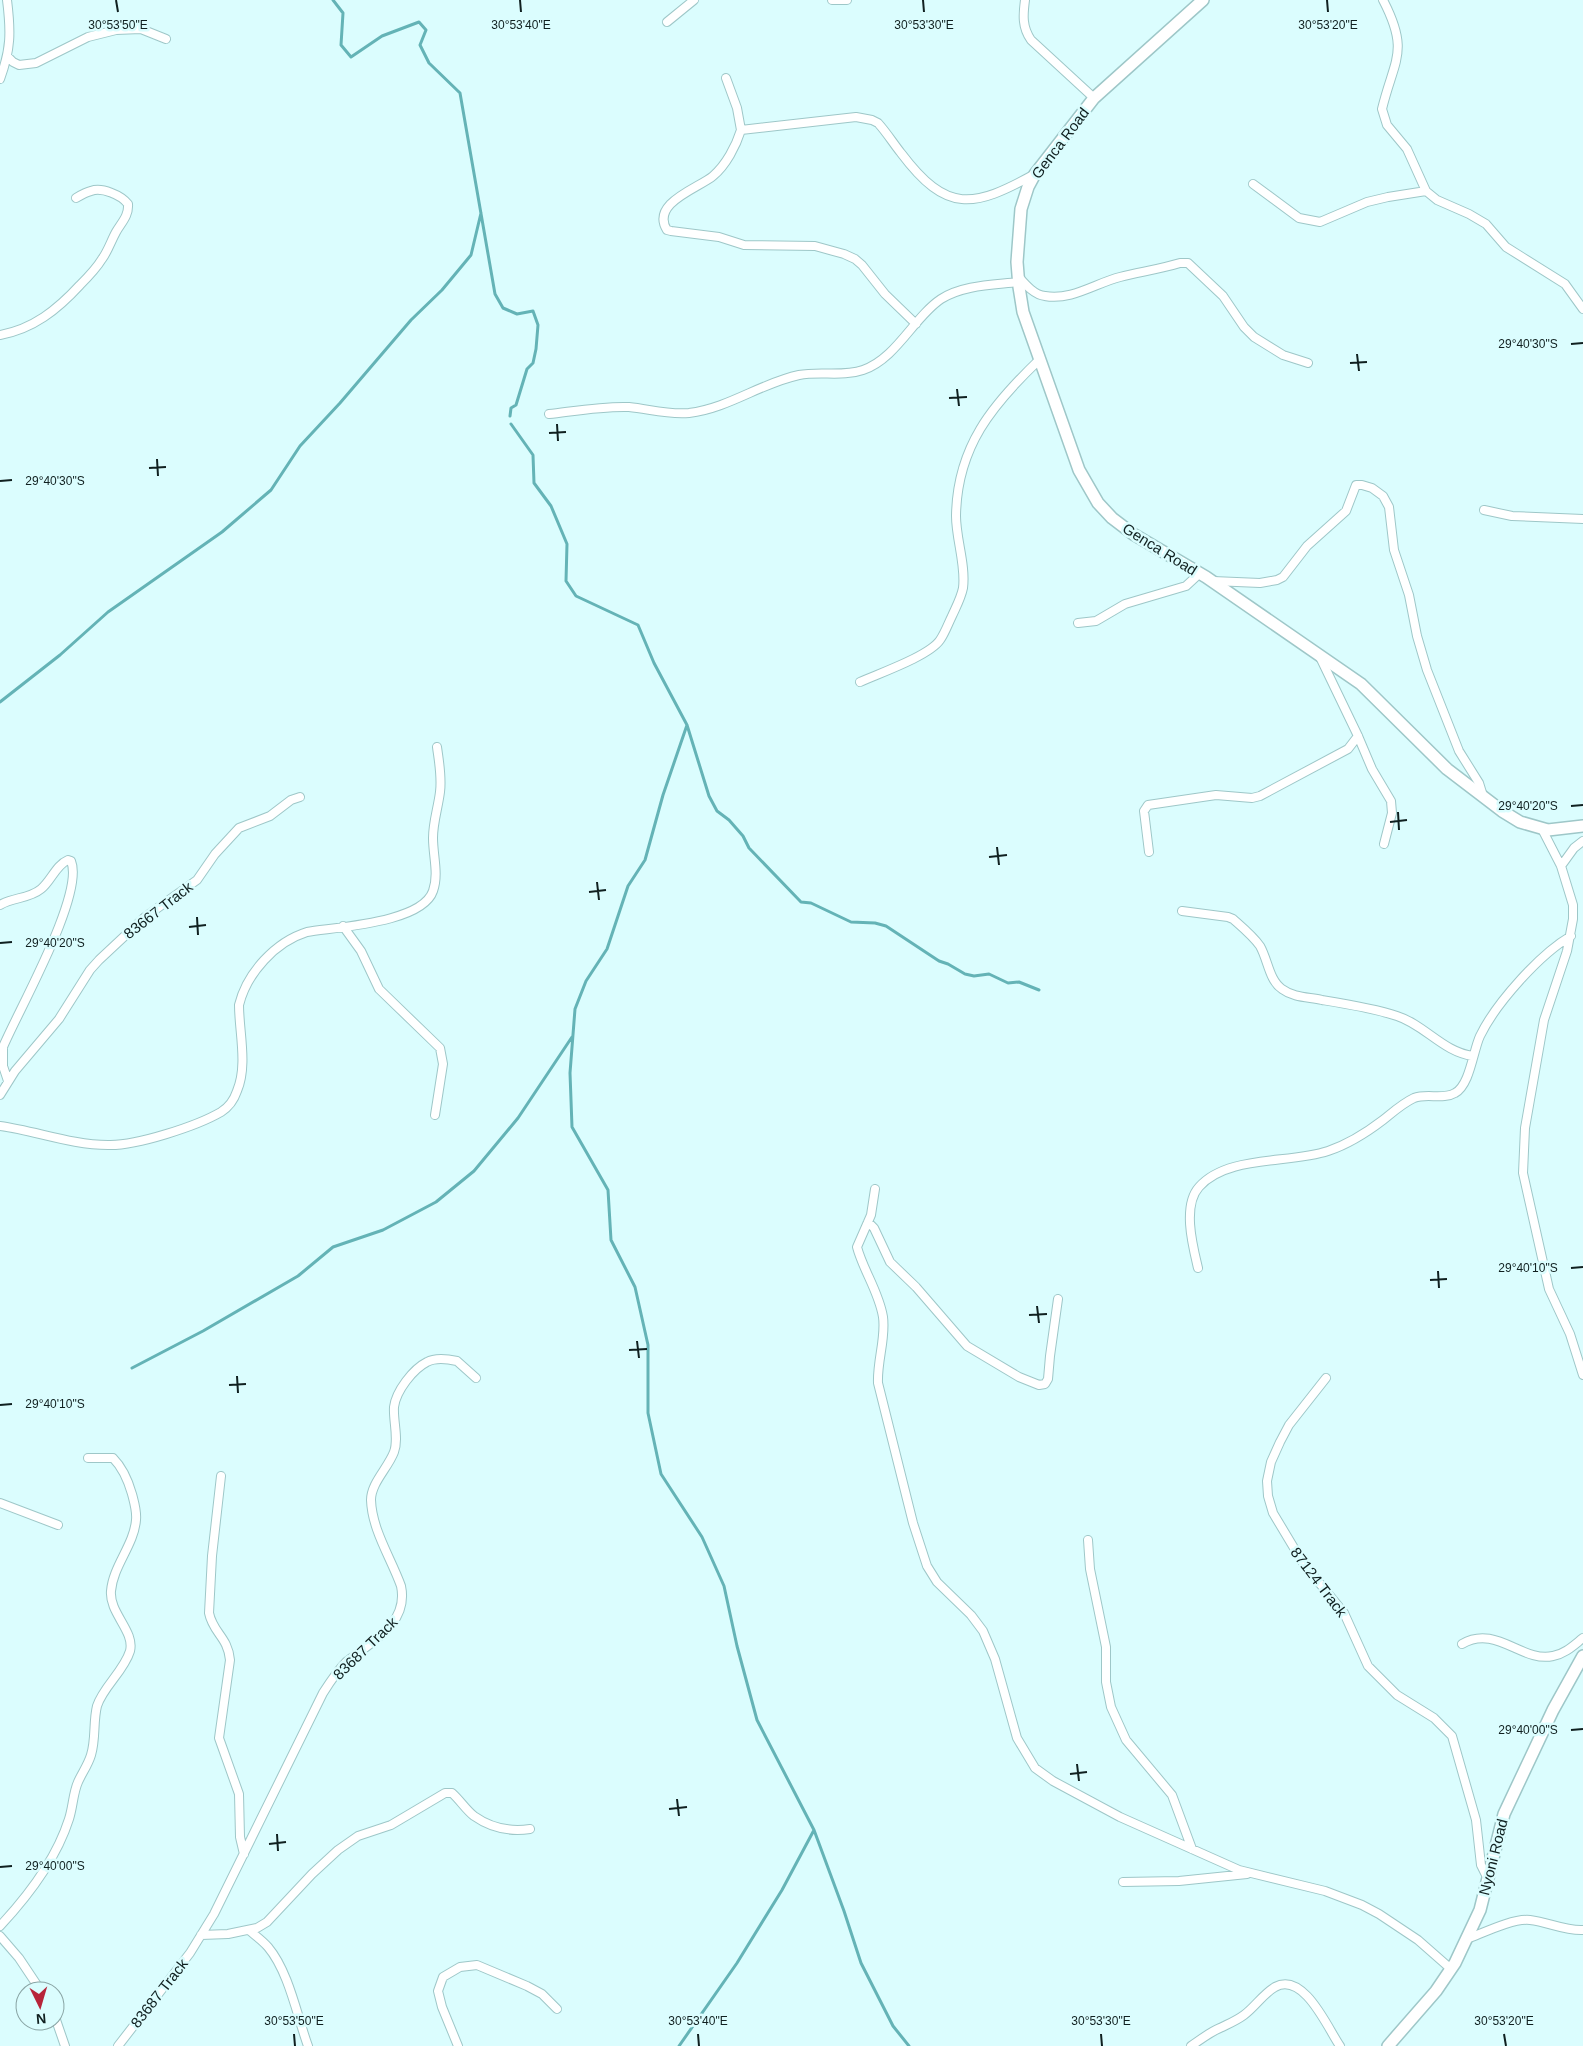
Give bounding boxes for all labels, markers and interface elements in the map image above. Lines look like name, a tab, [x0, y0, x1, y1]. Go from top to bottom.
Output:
text: 30°53'50"E	[88, 18, 148, 32]
text: 30°53'40"E	[491, 18, 551, 32]
text: 30°53'30"E	[894, 18, 954, 32]
text: 30°53'20"E	[1298, 18, 1358, 32]
street label: Genca Road	[1028, 104, 1092, 182]
text: 29°40'30"S	[1498, 337, 1558, 351]
text: 29°40'30"S	[25, 474, 85, 488]
street label: Genca Road	[1120, 519, 1200, 579]
text: 29°40'20"S	[1498, 799, 1558, 813]
street label: 83667 Track	[120, 878, 196, 942]
text: 29°40'20"S	[25, 936, 85, 950]
text: 29°40'10"S	[1498, 1261, 1558, 1275]
text: 29°40'10"S	[25, 1397, 85, 1411]
street label: 87124 Track	[1287, 1544, 1351, 1620]
street label: 83687 Track	[329, 1613, 401, 1683]
text: 29°40'00"S	[1498, 1723, 1558, 1737]
street label: Nyoni Road	[1475, 1817, 1511, 1897]
text: 29°40'00"S	[25, 1859, 85, 1873]
street label: 83687 Track	[127, 1955, 191, 2031]
north arrow	[15, 1981, 65, 2031]
text: N	[35, 2011, 47, 2027]
text: 30°53'50"E	[264, 2014, 324, 2028]
text: 30°53'40"E	[668, 2014, 728, 2028]
text: 30°53'30"E	[1071, 2014, 1131, 2028]
text: 30°53'20"E	[1474, 2014, 1534, 2028]

